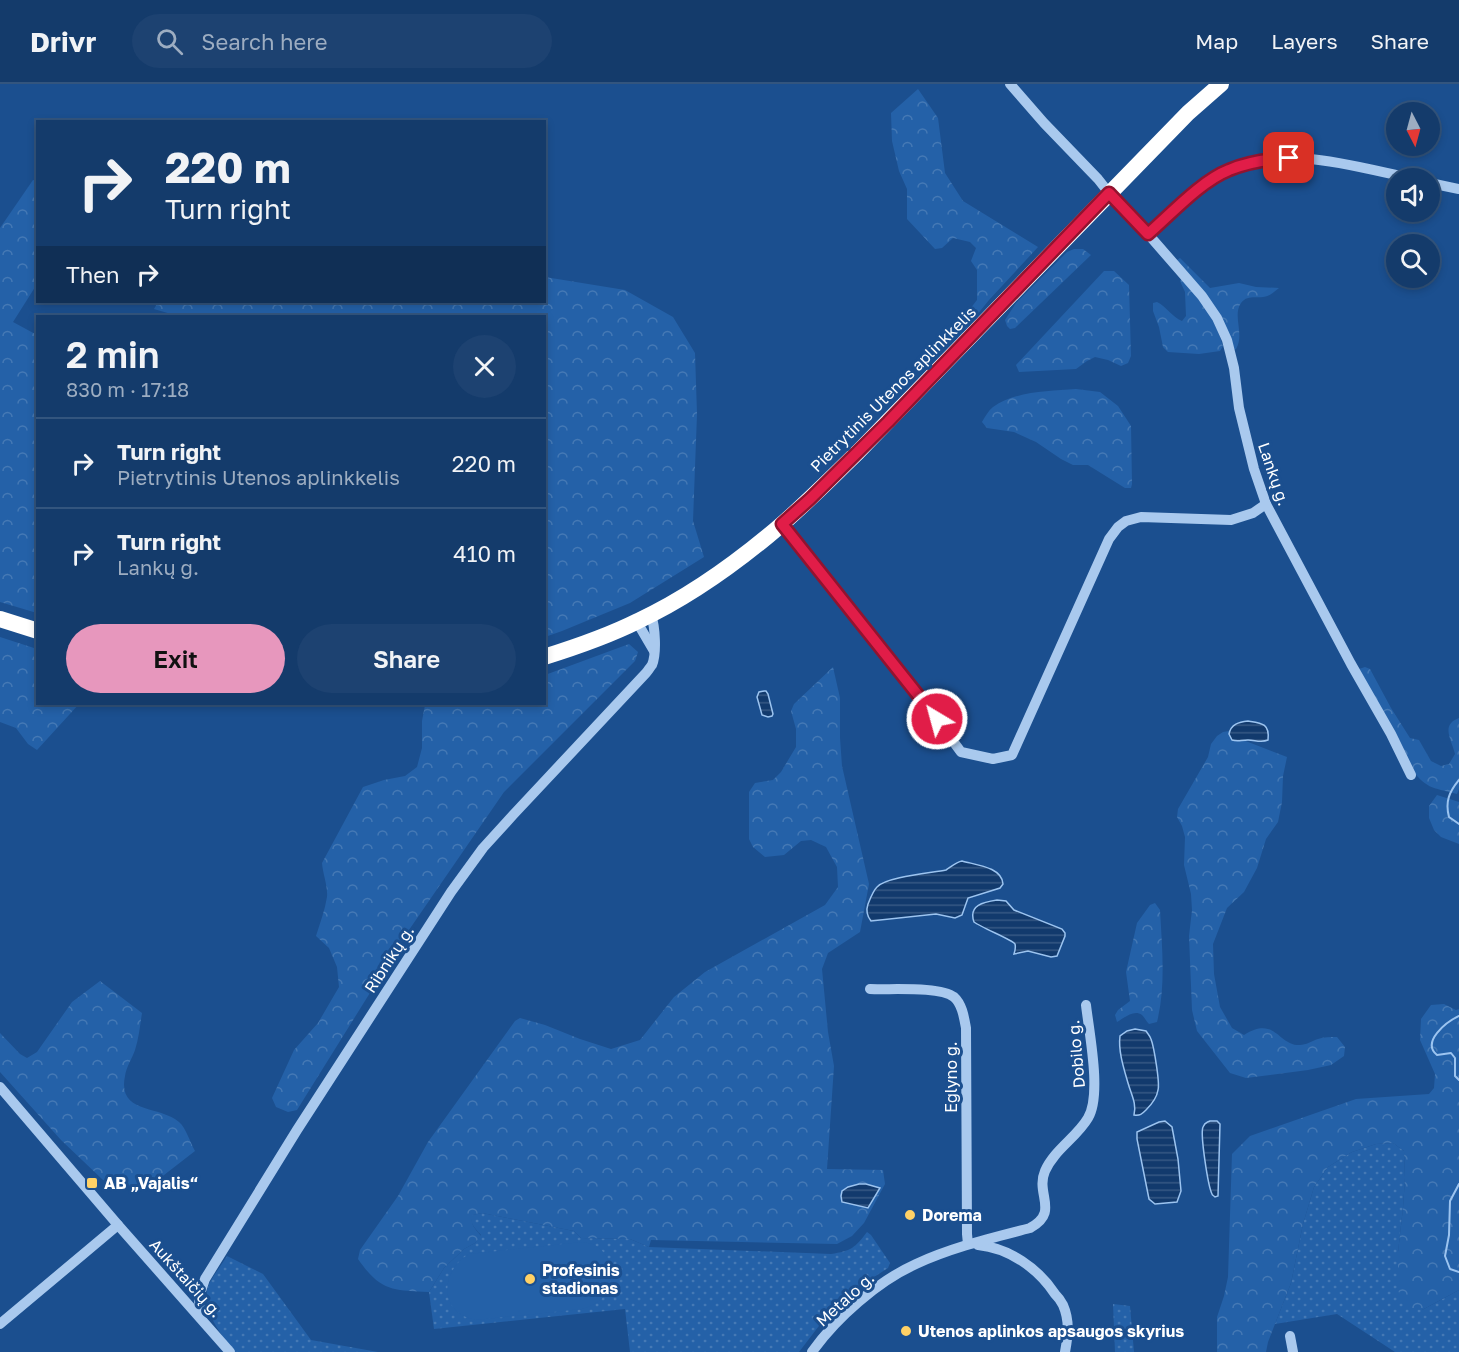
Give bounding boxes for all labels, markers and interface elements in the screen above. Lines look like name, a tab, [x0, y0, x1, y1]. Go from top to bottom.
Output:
search box	[132, 14, 552, 68]
text: Drivr	[30, 25, 96, 58]
icon: search	[153, 25, 186, 58]
text: Search here	[201, 28, 327, 55]
text: Map	[1195, 28, 1238, 54]
text: Layers	[1271, 28, 1338, 54]
text: Share	[1371, 28, 1429, 54]
north arrow	[1386, 102, 1440, 156]
map controls	[1386, 102, 1440, 288]
pin	[1263, 132, 1314, 183]
icon: arrive	[1272, 141, 1305, 174]
text: 220 m	[165, 142, 291, 192]
icon: right	[66, 144, 144, 222]
button: sound	[1386, 168, 1440, 222]
text: Turn right	[165, 193, 291, 225]
button: search	[1386, 234, 1440, 288]
icon: right	[131, 258, 164, 291]
text: Then	[66, 261, 119, 288]
street label: Pietrytinis Utenos aplinkkelis	[806, 302, 980, 476]
text: 2 min	[66, 333, 160, 376]
button: close	[453, 335, 516, 398]
text: 830 m · 17:18	[66, 377, 189, 401]
text: Turn right	[117, 438, 221, 465]
street label: Lankų g.	[1254, 440, 1294, 508]
icon: right	[66, 447, 99, 480]
text: 220 m	[452, 450, 516, 477]
text: Pietrytinis Utenos aplinkkelis	[117, 465, 400, 489]
text: Turn right	[117, 528, 221, 555]
icon: right	[66, 537, 99, 570]
text: 410 m	[453, 540, 516, 567]
text: Lankų g.	[117, 555, 199, 579]
button: Exit	[66, 624, 285, 693]
button: Share	[297, 624, 516, 693]
position arrow	[905, 687, 969, 751]
street label: Ribnikų g.	[360, 921, 418, 997]
street label: Dobilo g.	[1063, 1019, 1089, 1089]
street label: Eglyno g.	[941, 1041, 961, 1113]
place label: AB „Vajalis“	[104, 1173, 198, 1193]
marker: AB „Vajalis“	[85, 1176, 99, 1190]
place label: Dorema	[922, 1205, 982, 1225]
marker: Dorema	[903, 1208, 917, 1222]
street label: Aukštaičių g.	[146, 1235, 226, 1321]
place label: Profesinis stadionas	[542, 1260, 620, 1298]
street label: Metalo g.	[812, 1268, 878, 1330]
marker: Profesinis stadionas	[523, 1272, 537, 1286]
place label: Utenos aplinkos apsaugos skyrius	[918, 1321, 1184, 1341]
marker: Utenos aplinkos apsaugos skyrius	[899, 1324, 913, 1338]

